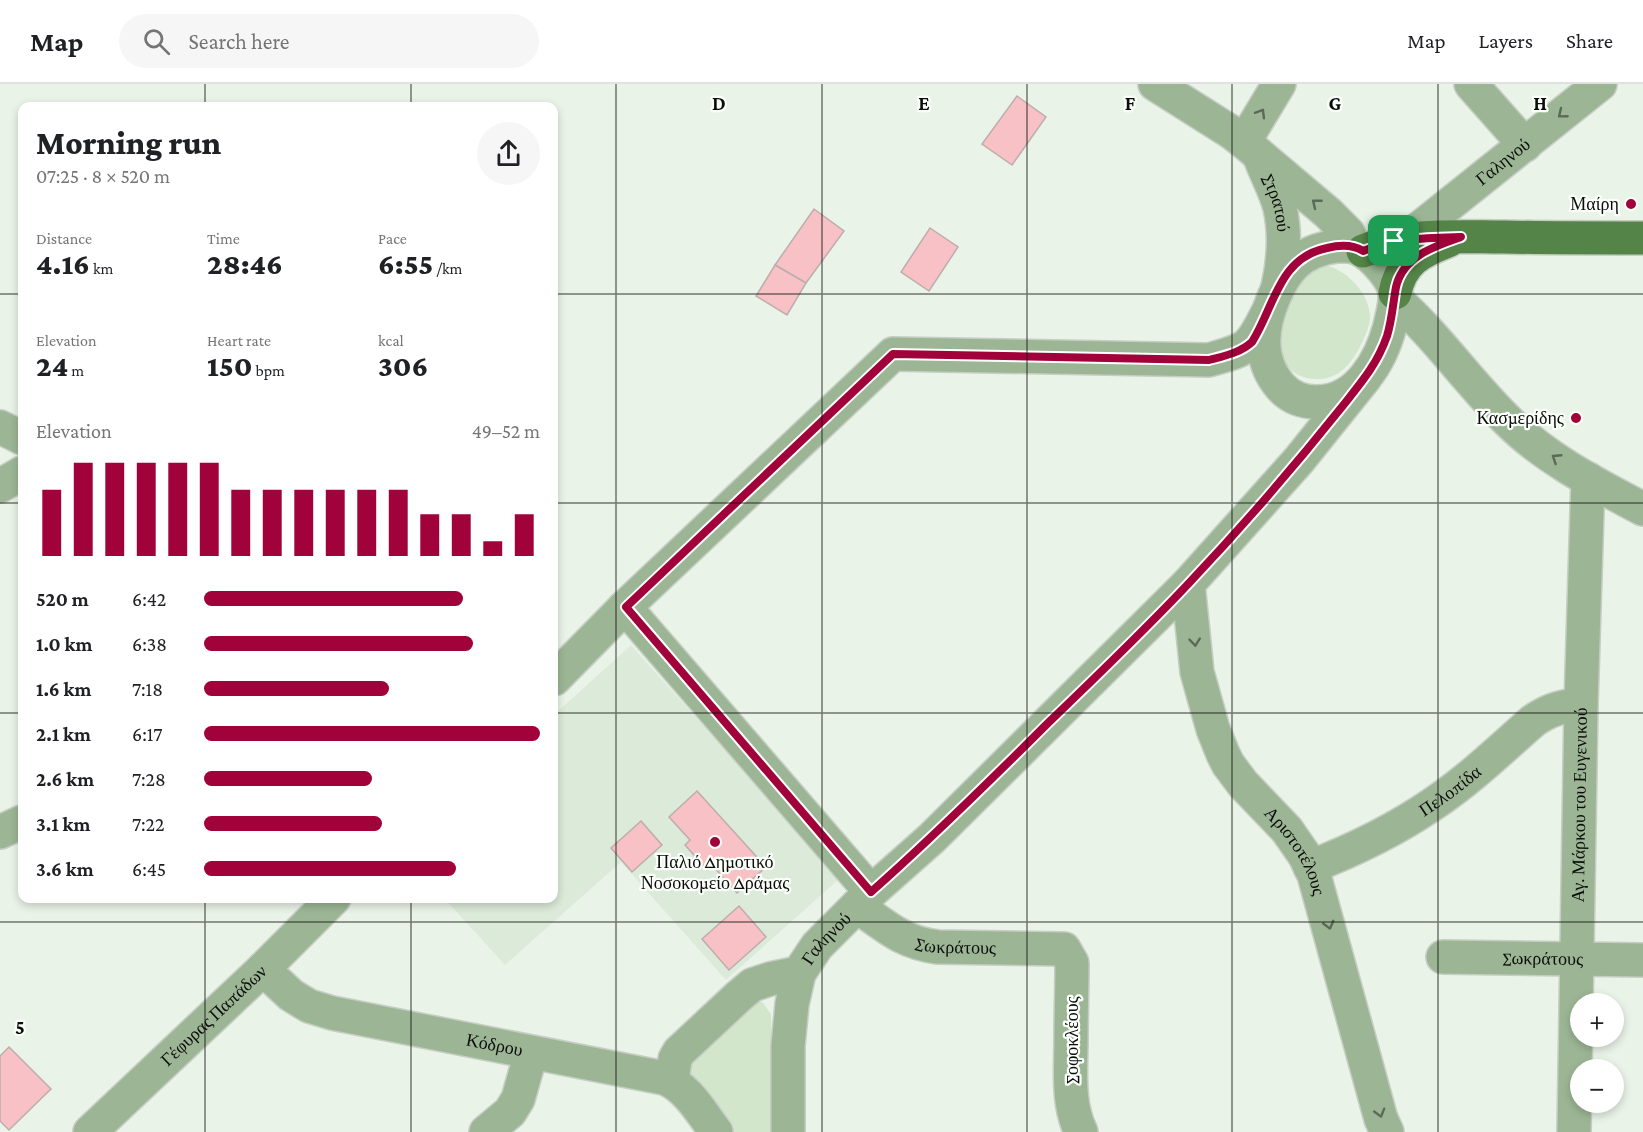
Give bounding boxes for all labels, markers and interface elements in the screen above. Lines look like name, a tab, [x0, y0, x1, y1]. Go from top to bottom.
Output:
search box	[119, 14, 539, 68]
icon: search	[140, 25, 173, 58]
text: Map	[30, 26, 83, 57]
text: Search here	[188, 29, 289, 54]
text: Map	[1407, 29, 1446, 53]
text: Layers	[1479, 29, 1533, 53]
text: Share	[1566, 29, 1613, 53]
text: D	[712, 92, 726, 114]
text: E	[918, 92, 930, 114]
text: F	[1125, 92, 1136, 114]
text: G	[1329, 92, 1342, 114]
text: H	[1533, 92, 1547, 114]
one-way arrow	[1558, 107, 1569, 118]
one-way arrow	[1254, 109, 1266, 119]
button: share	[477, 122, 540, 185]
text: Morning run	[36, 124, 221, 161]
street label: Γαληνού	[1472, 134, 1534, 189]
text: 07:25 · 8 × 520 m	[36, 165, 170, 187]
street label: Στρατού	[1258, 171, 1293, 233]
place label: Μαίρη	[1570, 194, 1619, 214]
marker: Μαίρη	[1624, 197, 1638, 211]
one-way arrow	[1312, 200, 1323, 211]
pin	[1368, 215, 1419, 266]
icon: arrive	[1377, 224, 1410, 257]
text: Distance	[36, 230, 92, 247]
text: Time	[207, 230, 240, 247]
text: Pace	[378, 230, 407, 247]
text: 4.16	[36, 247, 90, 280]
text: 28:46	[207, 247, 283, 280]
text: 6:55	[378, 247, 433, 280]
text: km	[90, 260, 113, 277]
text: /km	[433, 260, 462, 277]
text: Elevation	[36, 332, 97, 349]
text: Heart rate	[207, 332, 271, 349]
text: kcal	[378, 332, 404, 349]
text: 24	[36, 349, 68, 382]
text: 150	[207, 349, 252, 382]
text: 306	[378, 349, 428, 382]
text: m	[68, 362, 84, 379]
text: bpm	[252, 362, 285, 379]
place label: Κασμερίδης	[1476, 408, 1564, 428]
marker: Κασμερίδης	[1569, 411, 1583, 425]
text: Elevation	[36, 420, 112, 442]
text: 49–52 m	[472, 420, 540, 442]
one-way arrow	[1552, 454, 1562, 466]
text: 520 m	[36, 588, 89, 610]
text: 6:42	[132, 588, 166, 610]
text: 1.0 km	[36, 633, 92, 655]
text: 6:38	[132, 633, 167, 655]
one-way arrow	[1188, 637, 1201, 646]
text: 1.6 km	[36, 678, 91, 700]
text: 7:18	[132, 678, 163, 700]
street label: Αγ. Μάρκου του Ευγενικού	[1568, 707, 1591, 903]
text: 2.1 km	[36, 723, 91, 745]
text: 6:17	[132, 723, 163, 745]
street label: Πελοπίδα	[1415, 761, 1486, 820]
text: 2.6 km	[36, 768, 94, 790]
text: 7:28	[132, 768, 166, 790]
street label: Αριστοτέλους	[1260, 803, 1329, 898]
text: 3.1 km	[36, 813, 90, 835]
text: 7:22	[132, 813, 164, 835]
marker: Παλιό Δημοτικό Νοσοκομείο Δράμας	[708, 835, 722, 849]
place label: Παλιό Δημοτικό Νοσοκομείο Δράμας	[641, 852, 789, 893]
text: 3.6 km	[36, 858, 94, 880]
text: 6:45	[132, 858, 166, 880]
street label: Γαληνού	[797, 908, 855, 968]
one-way arrow	[1322, 919, 1334, 930]
street label: Σωκράτους	[913, 933, 996, 958]
street label: Σωκράτους	[1503, 948, 1583, 969]
street label: Γέφυρας Παπάδων	[157, 961, 271, 1070]
map controls	[1570, 993, 1624, 1113]
button: +	[1570, 993, 1624, 1047]
street label: Σοφοκλέους	[1062, 996, 1082, 1084]
text: 5	[15, 1016, 25, 1038]
street label: Κόδρου	[464, 1030, 525, 1060]
button: −	[1570, 1059, 1624, 1113]
one-way arrow	[1373, 1107, 1385, 1118]

